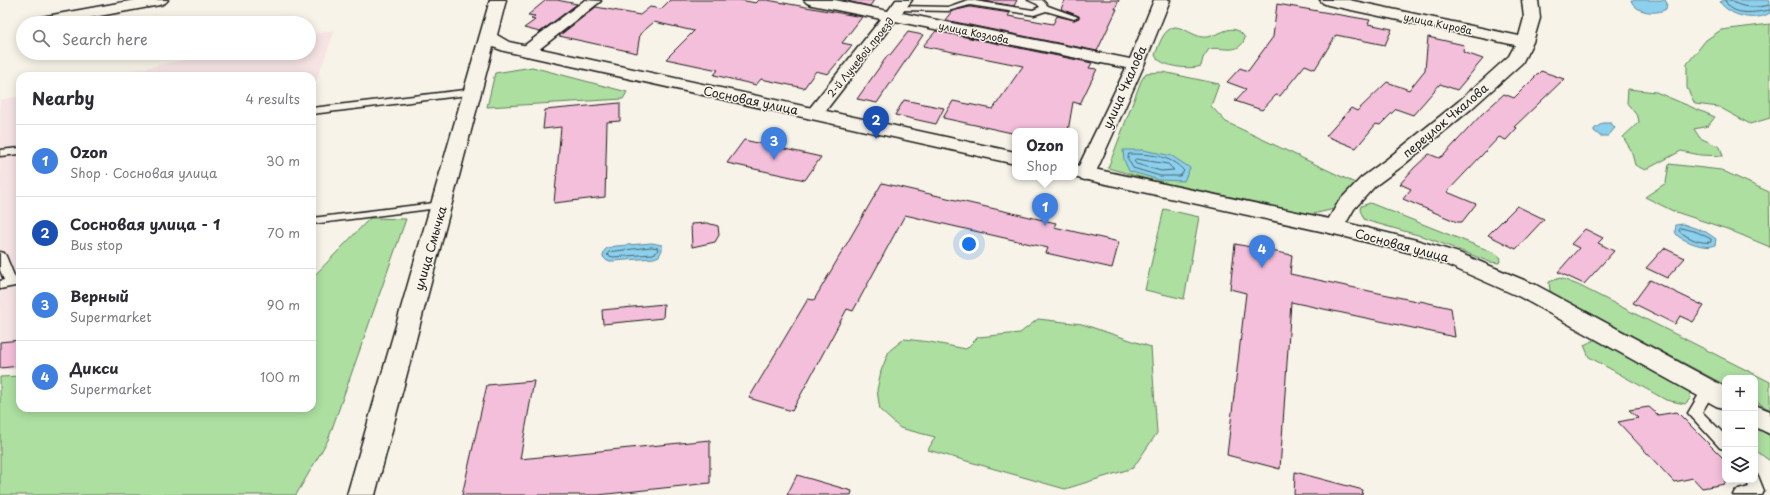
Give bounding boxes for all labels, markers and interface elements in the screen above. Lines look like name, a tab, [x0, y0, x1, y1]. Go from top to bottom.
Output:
street label: улица Кирова	[1402, 8, 1474, 38]
street label: 2-й Лучевой проезд	[823, 14, 898, 101]
search box	[16, 16, 316, 60]
street label: улица Козлова	[937, 17, 1011, 47]
icon: search	[30, 27, 52, 49]
text: Search here	[62, 27, 148, 50]
street label: улица Чкалова	[1098, 42, 1151, 131]
street label: переулок Чкалова	[1398, 78, 1492, 161]
street label: Сосновая улица	[702, 81, 800, 119]
text: Nearby	[32, 85, 94, 111]
text: 4 results	[246, 89, 300, 108]
pin: 2	[863, 106, 889, 139]
pin: 3	[761, 127, 787, 160]
popup	[1012, 128, 1078, 180]
text: Ozon	[1026, 133, 1064, 156]
text: Ozon	[70, 140, 108, 163]
text: 1	[42, 151, 48, 170]
text: 30 m	[266, 151, 300, 170]
text: Shop	[1026, 156, 1057, 175]
text: Shop · Сосновая улица	[70, 163, 217, 182]
pin: 1	[1032, 193, 1058, 226]
street label: улица Смычка	[409, 203, 451, 292]
text: Сосновая улица - 1	[70, 212, 220, 235]
text: 2	[40, 223, 50, 242]
text: 70 m	[267, 223, 300, 242]
street label: Сосновая улица	[1353, 224, 1451, 266]
your location	[959, 234, 979, 254]
text: Bus stop	[70, 235, 123, 254]
pin: 4	[1249, 235, 1275, 268]
text: Верный	[70, 284, 129, 307]
text: 3	[41, 295, 49, 314]
text: 90 m	[267, 295, 300, 314]
text: Supermarket	[70, 307, 152, 326]
text: Дикси	[70, 356, 119, 379]
text: 4	[41, 367, 49, 386]
text: 100 m	[260, 367, 300, 386]
map controls	[1722, 375, 1758, 483]
button: +	[1722, 375, 1758, 411]
text: Supermarket	[70, 379, 152, 398]
button: −	[1722, 411, 1758, 447]
button: layers	[1722, 447, 1758, 483]

